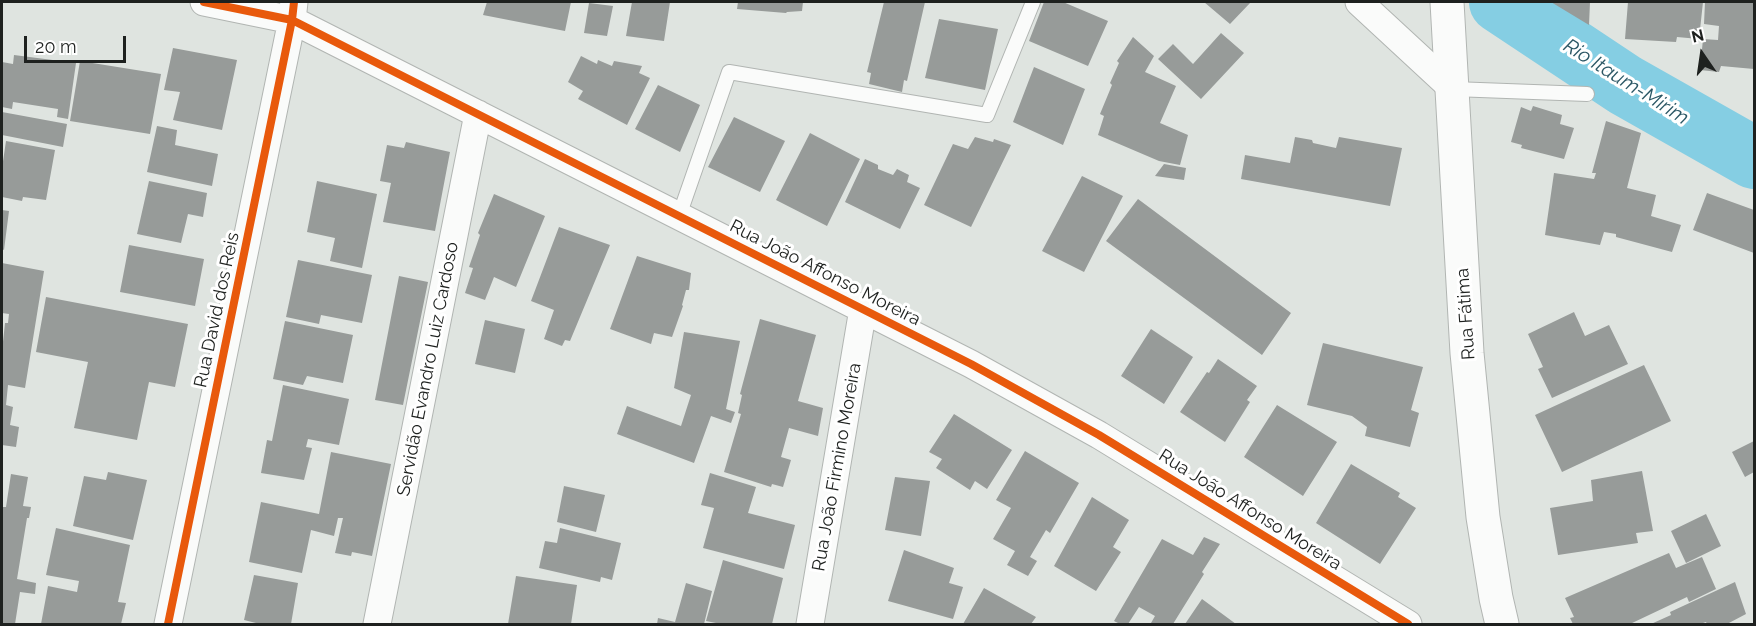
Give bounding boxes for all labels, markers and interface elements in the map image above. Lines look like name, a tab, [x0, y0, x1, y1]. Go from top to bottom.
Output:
scale bar	[27, 24, 129, 62]
north arrow	[1672, 24, 1732, 84]
text: N	[1690, 25, 1706, 47]
water label: Rio Itaum-Mirim	[1559, 34, 1693, 130]
text: 20 m	[35, 36, 77, 57]
street label: Rua João Affonso Moreira	[726, 215, 924, 331]
street label: Rua David dos Reis	[190, 230, 244, 390]
street label: Servidão Evandro Luiz Cardoso	[393, 240, 463, 498]
street label: Rua Fátima	[1452, 267, 1480, 361]
street label: Rua João Firmino Moreira	[808, 361, 866, 573]
street label: Rua João Affonso Moreira	[1155, 445, 1345, 575]

